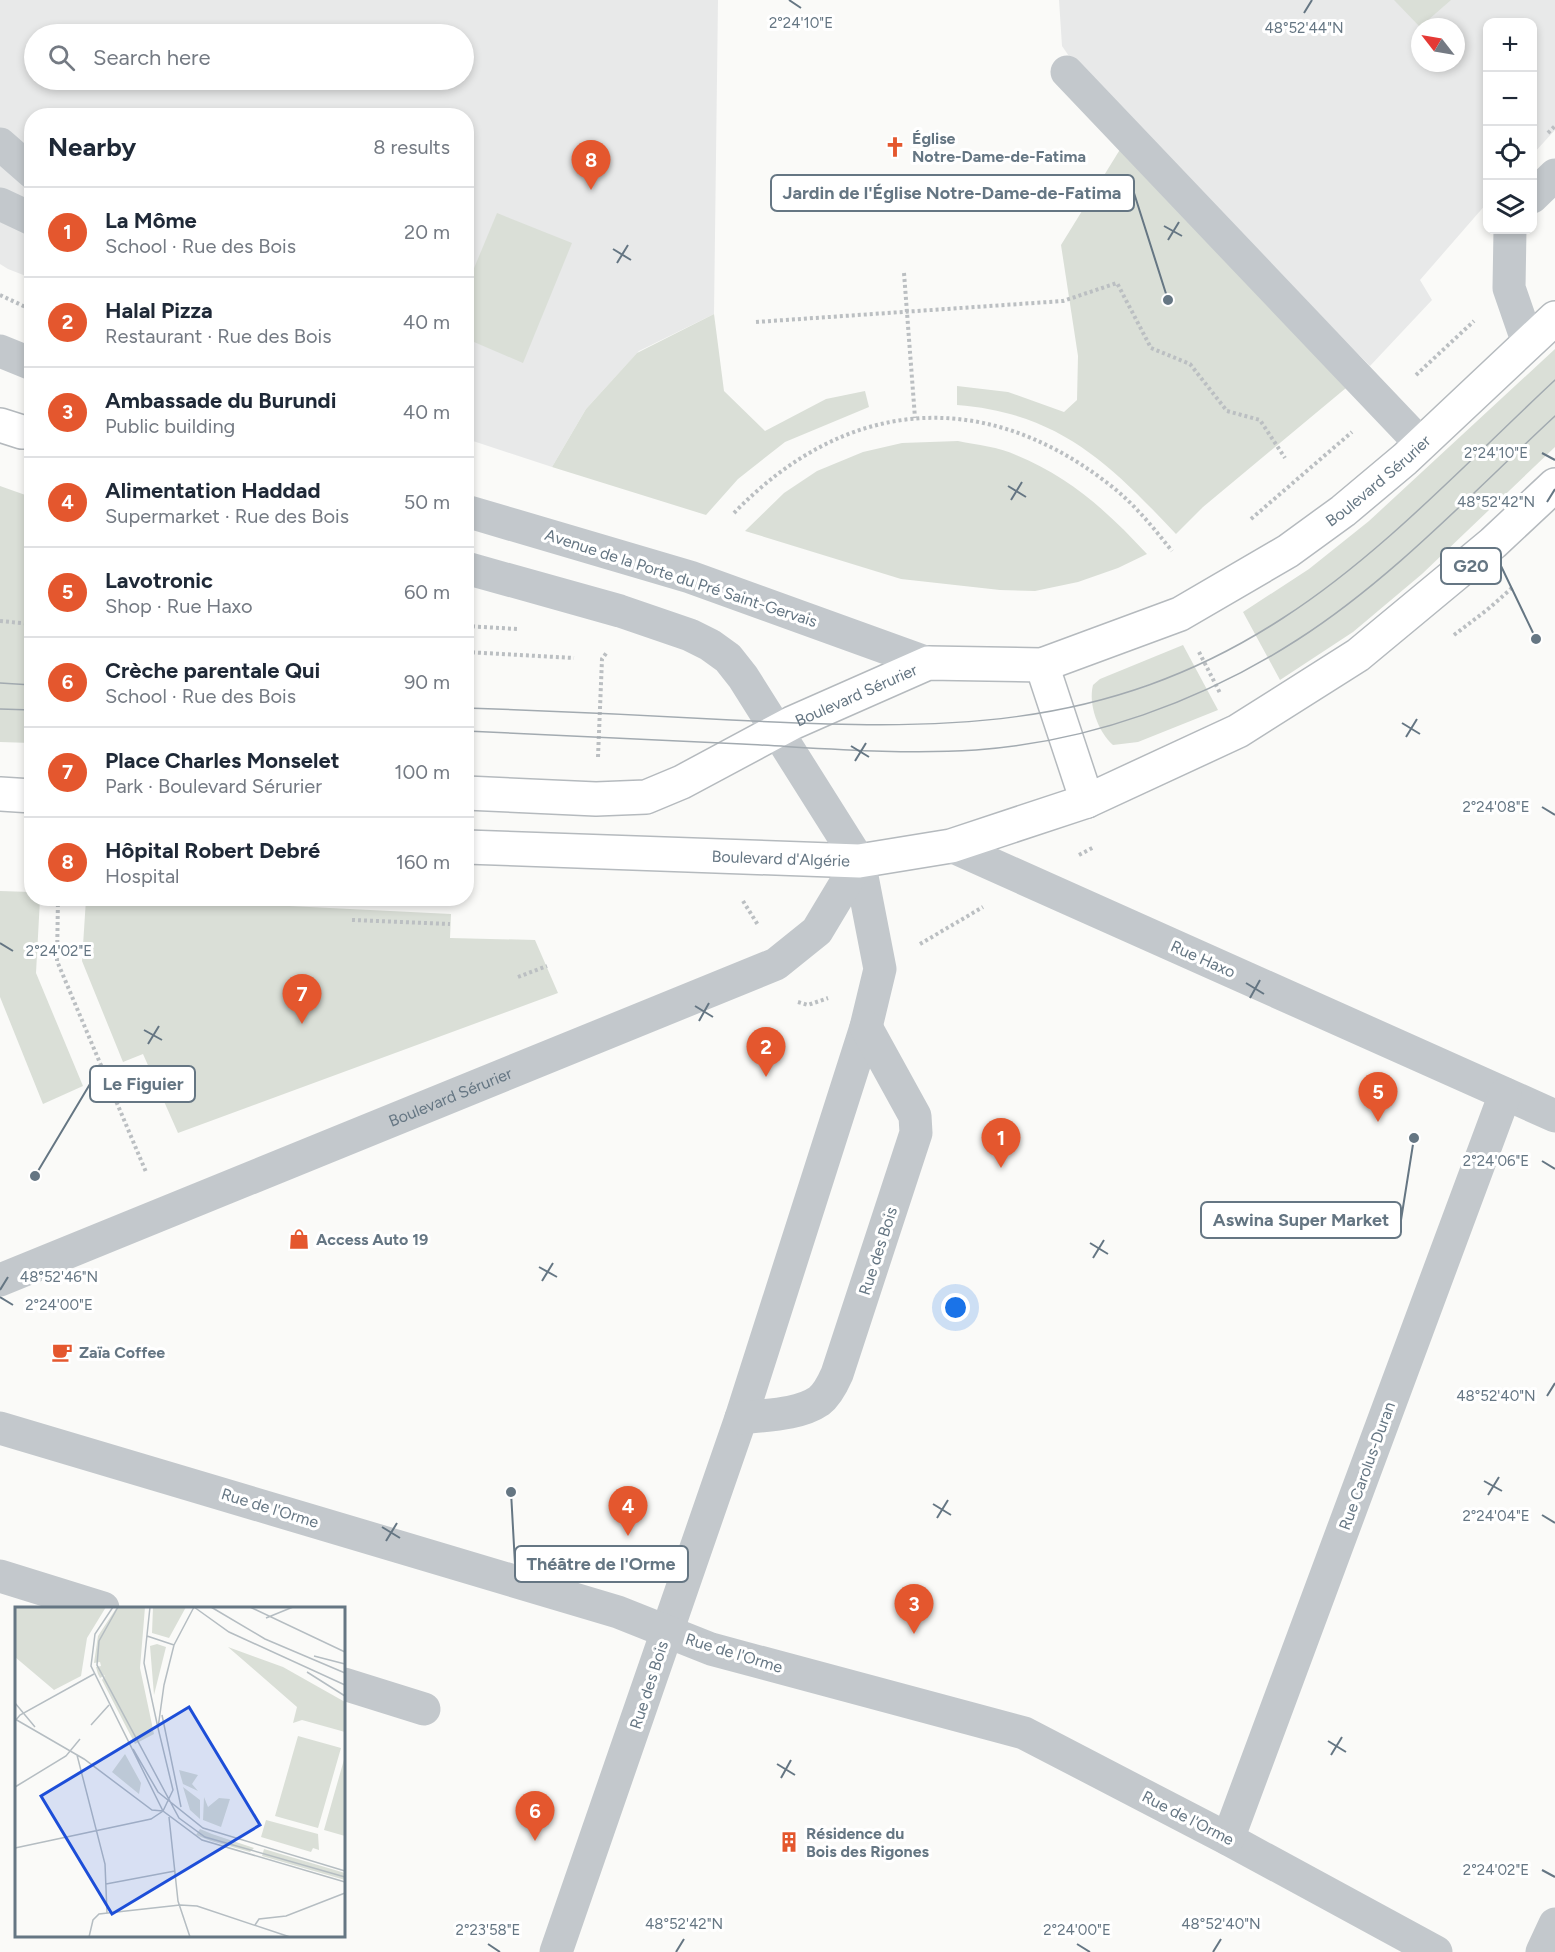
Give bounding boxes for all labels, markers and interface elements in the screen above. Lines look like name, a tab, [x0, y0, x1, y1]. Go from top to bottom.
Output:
text: 2°24'10"E	[769, 14, 833, 32]
north arrow	[1411, 18, 1465, 72]
map controls	[1483, 18, 1537, 234]
button: +	[1483, 18, 1537, 72]
text: 48°52'44"N	[1264, 19, 1344, 37]
search box	[24, 24, 474, 90]
icon: search	[45, 41, 78, 74]
text: Search here	[93, 44, 211, 71]
button: −	[1483, 72, 1537, 126]
button: locate	[1483, 126, 1537, 180]
place label: Église Notre-Dame-de-Fatima	[912, 129, 1086, 166]
text: Nearby	[48, 131, 136, 163]
text: 8 results	[373, 135, 450, 159]
church icon: Église Notre-Dame-de-Fatima	[883, 135, 907, 159]
pin: 8	[572, 140, 610, 190]
callout: Jardin de l'Église Notre-Dame-de-Fatima	[771, 175, 1134, 211]
button: layers	[1483, 180, 1537, 234]
text: Jardin de l'Église Notre-Dame-de-Fatima	[783, 182, 1121, 204]
text: La Môme	[105, 207, 197, 234]
text: 1	[63, 220, 72, 244]
text: 20 m	[404, 220, 450, 244]
text: School · Rue des Bois	[105, 234, 296, 258]
text: Halal Pizza	[105, 297, 213, 324]
text: 2	[62, 310, 73, 334]
text: 40 m	[403, 310, 450, 334]
text: Restaurant · Rue des Bois	[105, 324, 332, 348]
text: Ambassade du Burundi	[105, 387, 336, 414]
text: 3	[62, 400, 73, 424]
text: 40 m	[403, 400, 450, 424]
text: Public building	[105, 414, 235, 438]
street label: Boulevard Sérurier	[1322, 430, 1434, 530]
text: 2°24'10"E	[1464, 444, 1528, 462]
text: Alimentation Haddad	[105, 477, 320, 504]
text: 4	[61, 490, 74, 514]
text: 50 m	[404, 490, 450, 514]
text: 48°52'42"N	[1457, 493, 1535, 511]
text: Supermarket · Rue des Bois	[105, 504, 349, 528]
street label: Avenue de la Porte du Pré Saint-Gervais	[543, 525, 819, 631]
callout: G20	[1441, 548, 1501, 584]
text: G20	[1453, 555, 1489, 577]
text: Lavotronic	[105, 567, 213, 594]
text: 5	[62, 580, 73, 604]
text: 60 m	[404, 580, 450, 604]
text: Shop · Rue Haxo	[105, 594, 253, 618]
text: Crèche parentale Qui	[105, 657, 320, 684]
street label: Boulevard Sérurier	[792, 659, 921, 730]
text: 6	[62, 670, 73, 694]
text: 90 m	[404, 670, 450, 694]
text: School · Rue des Bois	[105, 684, 296, 708]
text: Place Charles Monselet	[105, 747, 340, 774]
text: 7	[62, 760, 73, 784]
text: 100 m	[394, 760, 450, 784]
text: Park · Boulevard Sérurier	[105, 774, 322, 798]
text: 2°24'08"E	[1462, 798, 1530, 816]
text: Hôpital Robert Debré	[105, 837, 320, 864]
street label: Boulevard d'Algérie	[711, 846, 850, 870]
text: 8	[61, 850, 74, 874]
text: 160 m	[396, 850, 450, 874]
text: Hospital	[105, 864, 180, 888]
street label: Rue Haxo	[1168, 936, 1238, 982]
text: 2°24'02"E	[26, 942, 92, 960]
pin: 7	[282, 974, 322, 1024]
pin: 2	[746, 1028, 786, 1077]
street label: Boulevard Sérurier	[386, 1063, 515, 1130]
callout: Le Figuier	[90, 1066, 195, 1102]
pin: 5	[1358, 1072, 1398, 1122]
text: Le Figuier	[102, 1073, 184, 1095]
pin: 1	[982, 1118, 1020, 1168]
text: 2°24'06"E	[1463, 1152, 1529, 1170]
callout: Aswina Super Market	[1201, 1202, 1401, 1238]
street label: Rue des Bois	[855, 1205, 901, 1297]
text: Aswina Super Market	[1213, 1209, 1389, 1231]
shop icon: Access Auto 19	[287, 1227, 311, 1251]
place label: Access Auto 19	[316, 1230, 428, 1249]
text: 48°52'46"N	[20, 1268, 98, 1286]
your location	[941, 1293, 970, 1322]
text: 2°24'00"E	[25, 1296, 93, 1314]
cafe icon: Zaïa Coffee	[50, 1340, 74, 1364]
place label: Zaïa Coffee	[79, 1343, 165, 1362]
text: 48°52'40"N	[1456, 1387, 1536, 1405]
street label: Rue Carolus-Duran	[1335, 1399, 1399, 1533]
street label: Rue de l'Orme	[219, 1484, 321, 1532]
pin: 4	[608, 1486, 648, 1536]
text: 2°24'04"E	[1462, 1507, 1530, 1525]
callout: Théâtre de l'Orme	[515, 1546, 688, 1582]
text: Théâtre de l'Orme	[526, 1553, 676, 1575]
pin: 3	[894, 1584, 934, 1634]
inset map	[15, 1607, 345, 1937]
street label: Rue de l'Orme	[683, 1629, 785, 1677]
street label: Rue des Bois	[626, 1639, 672, 1731]
street label: Rue de l'Orme	[1139, 1787, 1237, 1849]
pin: 6	[516, 1792, 554, 1841]
place label: Résidence du Bois des Rigones	[806, 1824, 930, 1861]
building icon: Résidence du Bois des Rigones	[777, 1830, 801, 1854]
text: 2°24'02"E	[1463, 1861, 1529, 1879]
text: 48°52'42"N	[645, 1915, 723, 1933]
text: 48°52'40"N	[1181, 1915, 1261, 1933]
text: 2°23'58"E	[456, 1921, 520, 1939]
text: 2°24'00"E	[1043, 1921, 1111, 1939]

